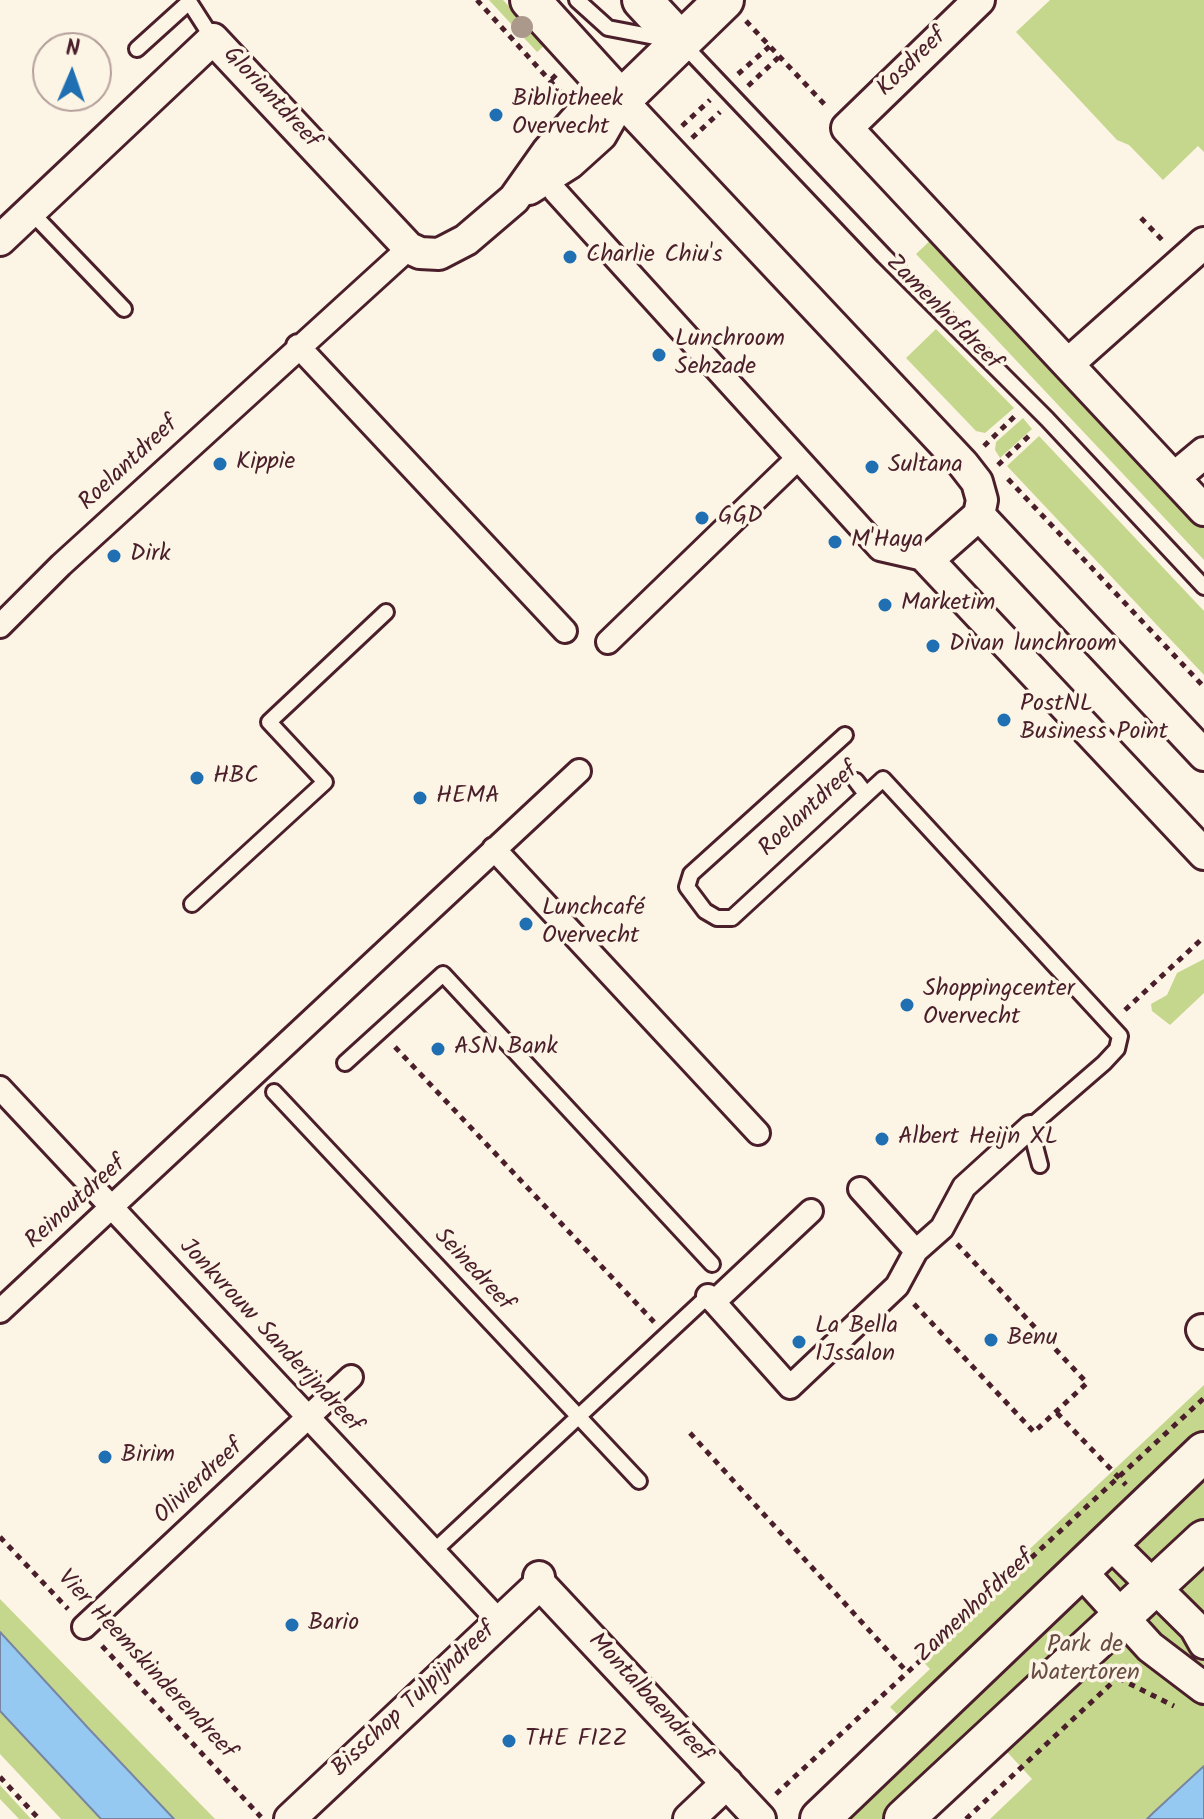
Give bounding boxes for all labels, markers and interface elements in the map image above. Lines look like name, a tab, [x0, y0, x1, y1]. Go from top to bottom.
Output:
street label: Kosdreef	[872, 24, 954, 104]
north arrow	[32, 32, 112, 112]
text: N	[65, 32, 80, 67]
street label: Gloriantdreef	[215, 42, 325, 156]
place label: Bibliotheek Overvecht	[512, 87, 623, 143]
marker: Bibliotheek Overvecht	[487, 106, 505, 124]
place label: Charlie Chiu's	[586, 243, 723, 271]
marker: Charlie Chiu's	[561, 248, 579, 266]
street label: Zamenhofdreef	[878, 250, 1006, 378]
place label: Lunchroom Sehzade	[675, 327, 785, 383]
marker: Lunchroom Sehzade	[650, 346, 668, 364]
street label: Roelantdreef	[74, 412, 186, 518]
place label: Kippie	[236, 450, 295, 478]
place label: Sultana	[888, 453, 963, 481]
marker: Kippie	[211, 455, 229, 473]
marker: Sultana	[863, 458, 881, 476]
place label: GGD	[718, 504, 763, 532]
marker: GGD	[693, 509, 711, 527]
place label: M'Haya	[851, 528, 923, 556]
marker: M'Haya	[826, 533, 844, 551]
place label: Dirk	[130, 542, 170, 570]
marker: Dirk	[105, 547, 123, 565]
place label: Marketim	[901, 591, 995, 619]
marker: Marketim	[876, 596, 894, 614]
place label: Divan lunchroom	[949, 632, 1117, 660]
marker: Divan lunchroom	[924, 637, 942, 655]
place label: PostNL Business Point	[1020, 692, 1168, 748]
marker: PostNL Business Point	[995, 711, 1013, 729]
street label: Roelantdreef	[754, 758, 866, 864]
place label: HBC	[213, 764, 259, 792]
marker: HBC	[188, 769, 206, 787]
place label: HEMA	[436, 784, 500, 812]
marker: HEMA	[411, 789, 429, 807]
place label: Lunchcafé Overvecht	[542, 896, 644, 952]
marker: Lunchcafé Overvecht	[517, 915, 535, 933]
place label: Shoppingcenter Overvecht	[923, 977, 1075, 1033]
marker: Shoppingcenter Overvecht	[898, 996, 916, 1014]
place label: ASN Bank	[454, 1035, 558, 1063]
marker: ASN Bank	[429, 1040, 447, 1058]
place label: Albert Heijn XL	[898, 1125, 1058, 1153]
marker: Albert Heijn XL	[873, 1130, 891, 1148]
street label: Reinoutdreef	[21, 1151, 133, 1257]
street label: Seinedreef	[426, 1223, 518, 1319]
street label: Jonkvrouw Sanderijndreef	[171, 1234, 367, 1440]
place label: La Bella IJssalon	[815, 1314, 898, 1370]
place label: Benu	[1007, 1326, 1057, 1354]
marker: Benu	[982, 1331, 1000, 1349]
marker: La Bella IJssalon	[790, 1333, 808, 1351]
street label: Olivierdreef	[149, 1434, 251, 1532]
place label: Birim	[121, 1443, 175, 1471]
marker: Birim	[96, 1448, 114, 1466]
street label: Zamenhofdreef	[911, 1546, 1041, 1670]
street label: Vier Heemskinderendreef	[50, 1565, 240, 1767]
place label: Bario	[308, 1611, 359, 1639]
marker: Bario	[283, 1616, 301, 1634]
street label: Bisschop Tulpijndreef	[327, 1618, 503, 1784]
street label: Montalbaendreef	[581, 1628, 715, 1770]
park label: Park de Watertoren	[1030, 1633, 1140, 1689]
place label: THE FIZZ	[525, 1727, 627, 1755]
marker: THE FIZZ	[500, 1732, 518, 1750]

